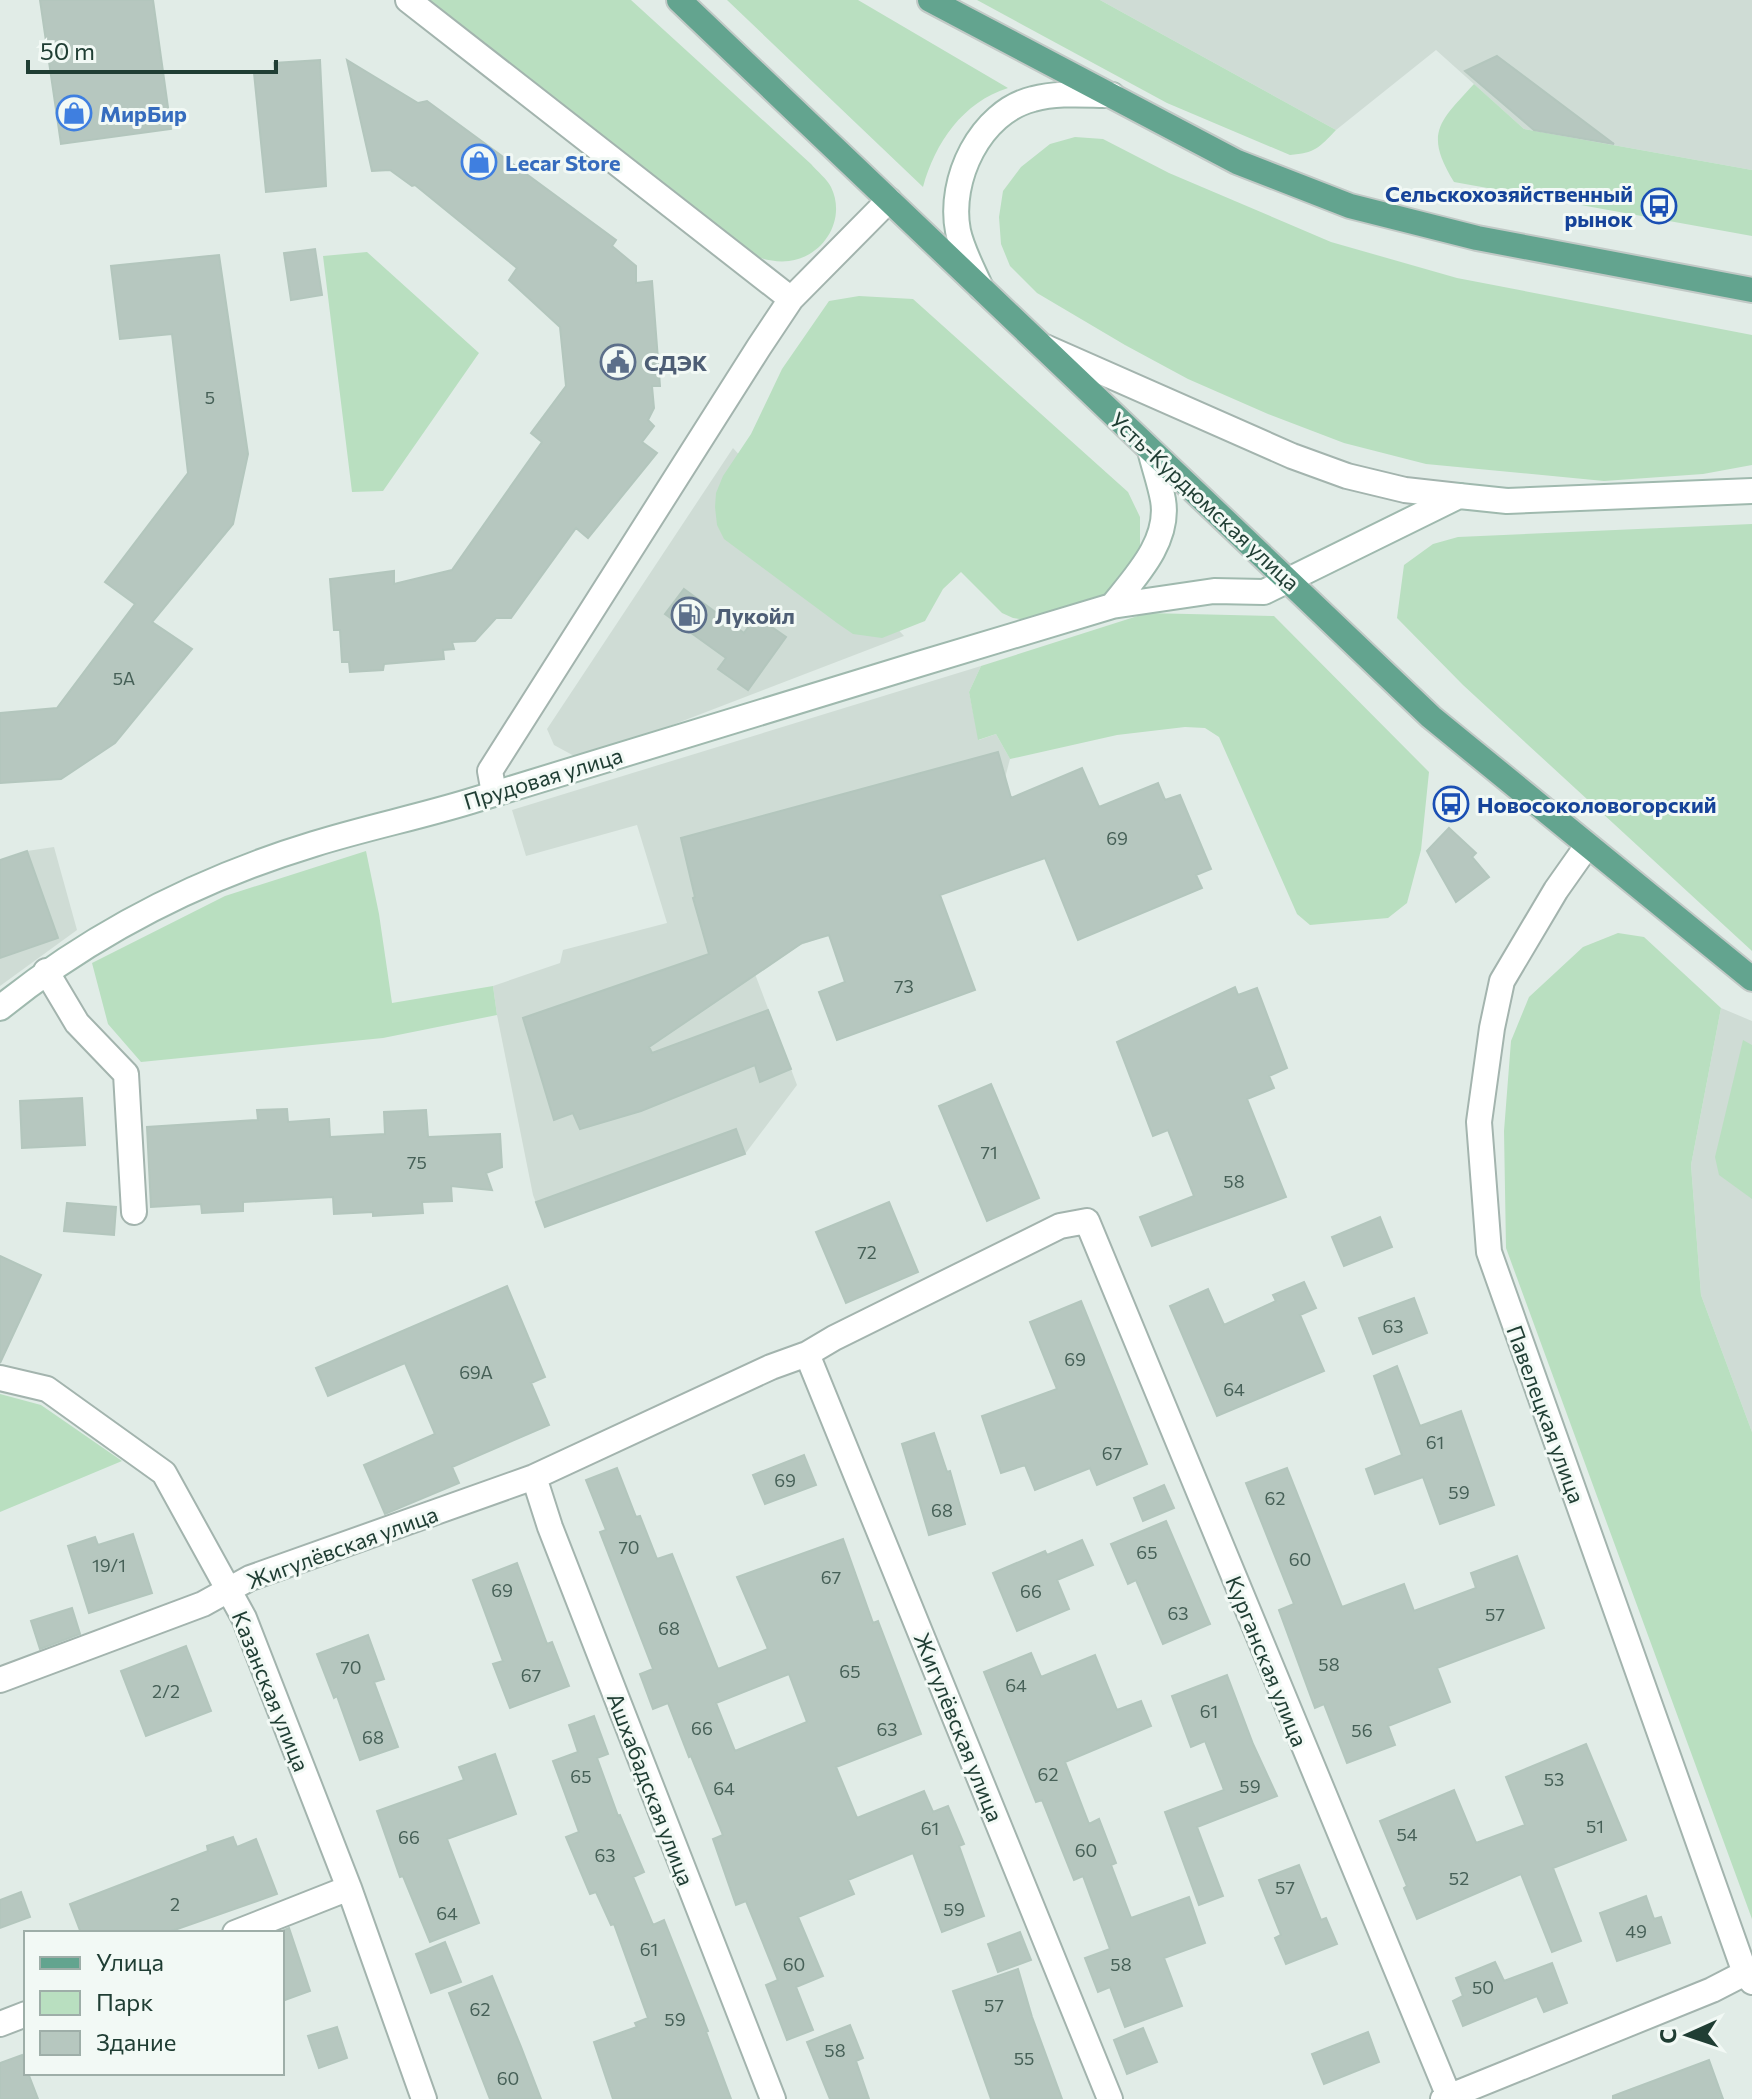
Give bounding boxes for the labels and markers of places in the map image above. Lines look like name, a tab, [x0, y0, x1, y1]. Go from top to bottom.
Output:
shop icon: МирБир	[55, 94, 93, 132]
place label: МирБир	[100, 100, 187, 127]
shop icon: Lecar Store	[460, 143, 498, 181]
place label: Lecar Store	[505, 149, 621, 176]
place label: Сельскохозяйственный рынок	[1385, 180, 1633, 232]
bus stop icon: Сельскохозяйственный рынок	[1640, 187, 1678, 225]
public building icon: СДЭК	[599, 343, 637, 381]
place label: СДЭК	[644, 349, 707, 376]
fuel station icon: Лукойл	[670, 596, 708, 634]
place label: Лукойл	[715, 602, 795, 629]
bus stop icon: Новосоколовогорский	[1432, 785, 1470, 823]
place label: Новосоколовогорский	[1477, 791, 1717, 818]

